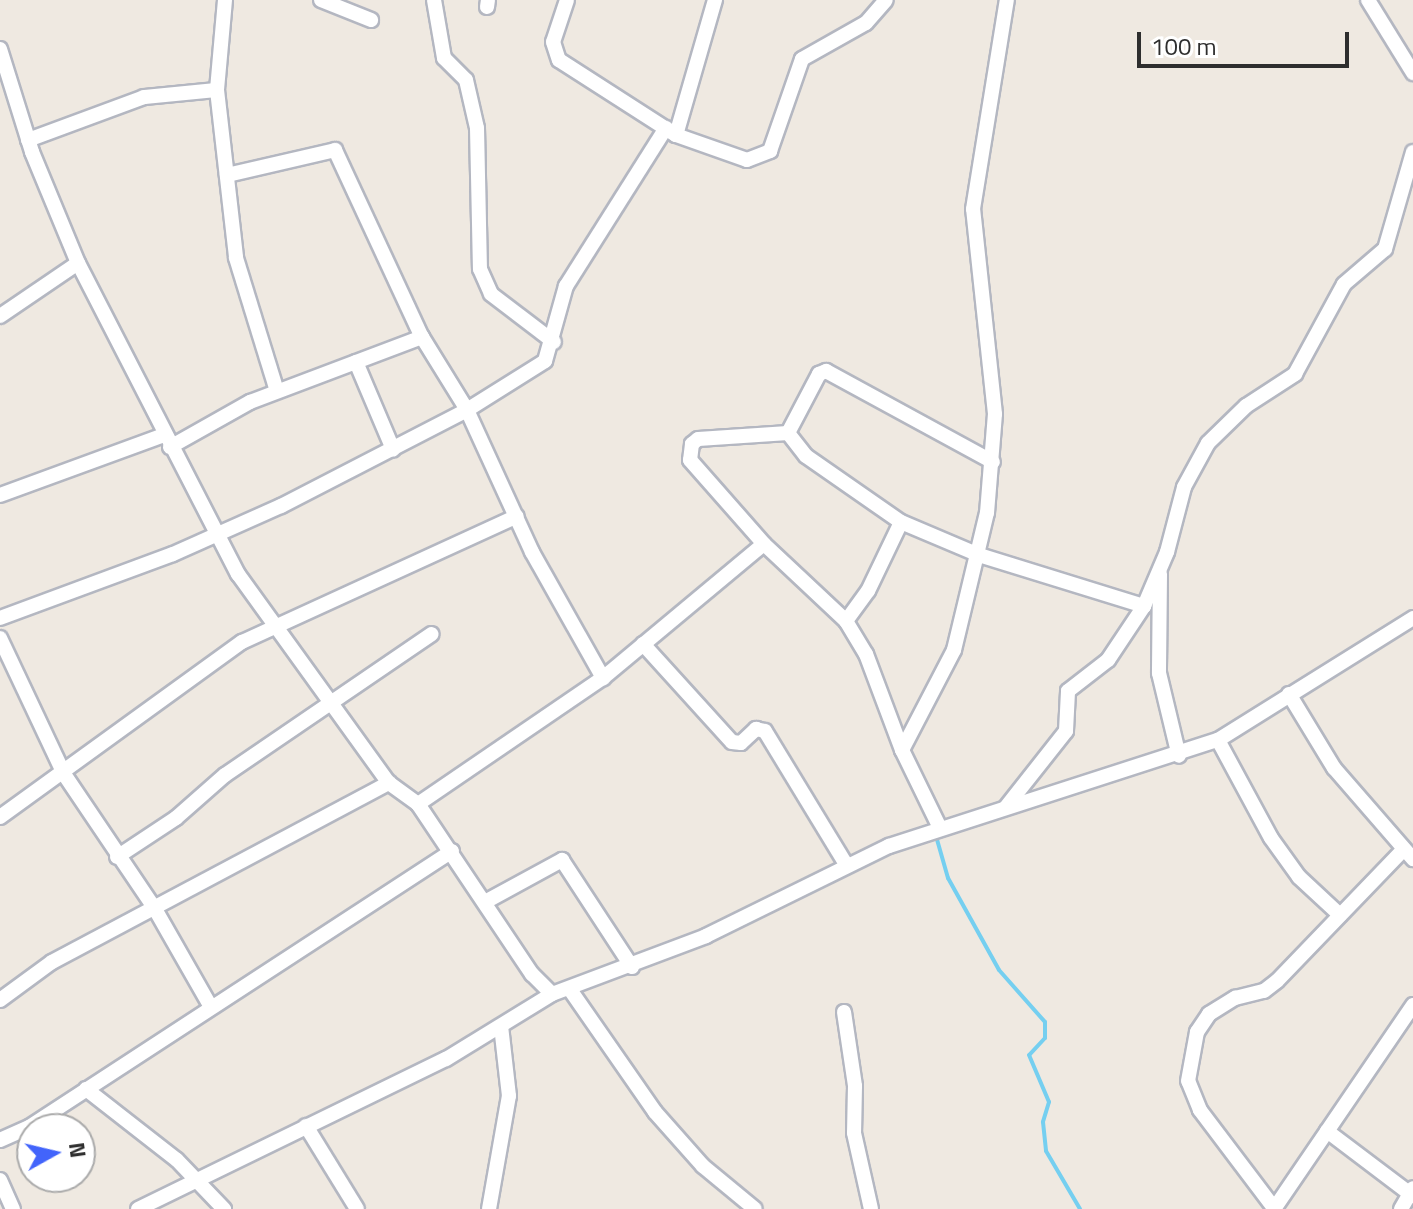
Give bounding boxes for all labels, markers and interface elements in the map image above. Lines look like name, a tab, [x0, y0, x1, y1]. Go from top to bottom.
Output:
scale bar	[1141, 16, 1353, 66]
text: 100 m	[1151, 28, 1217, 64]
north arrow	[16, 1113, 96, 1193]
text: N	[60, 1140, 96, 1160]

